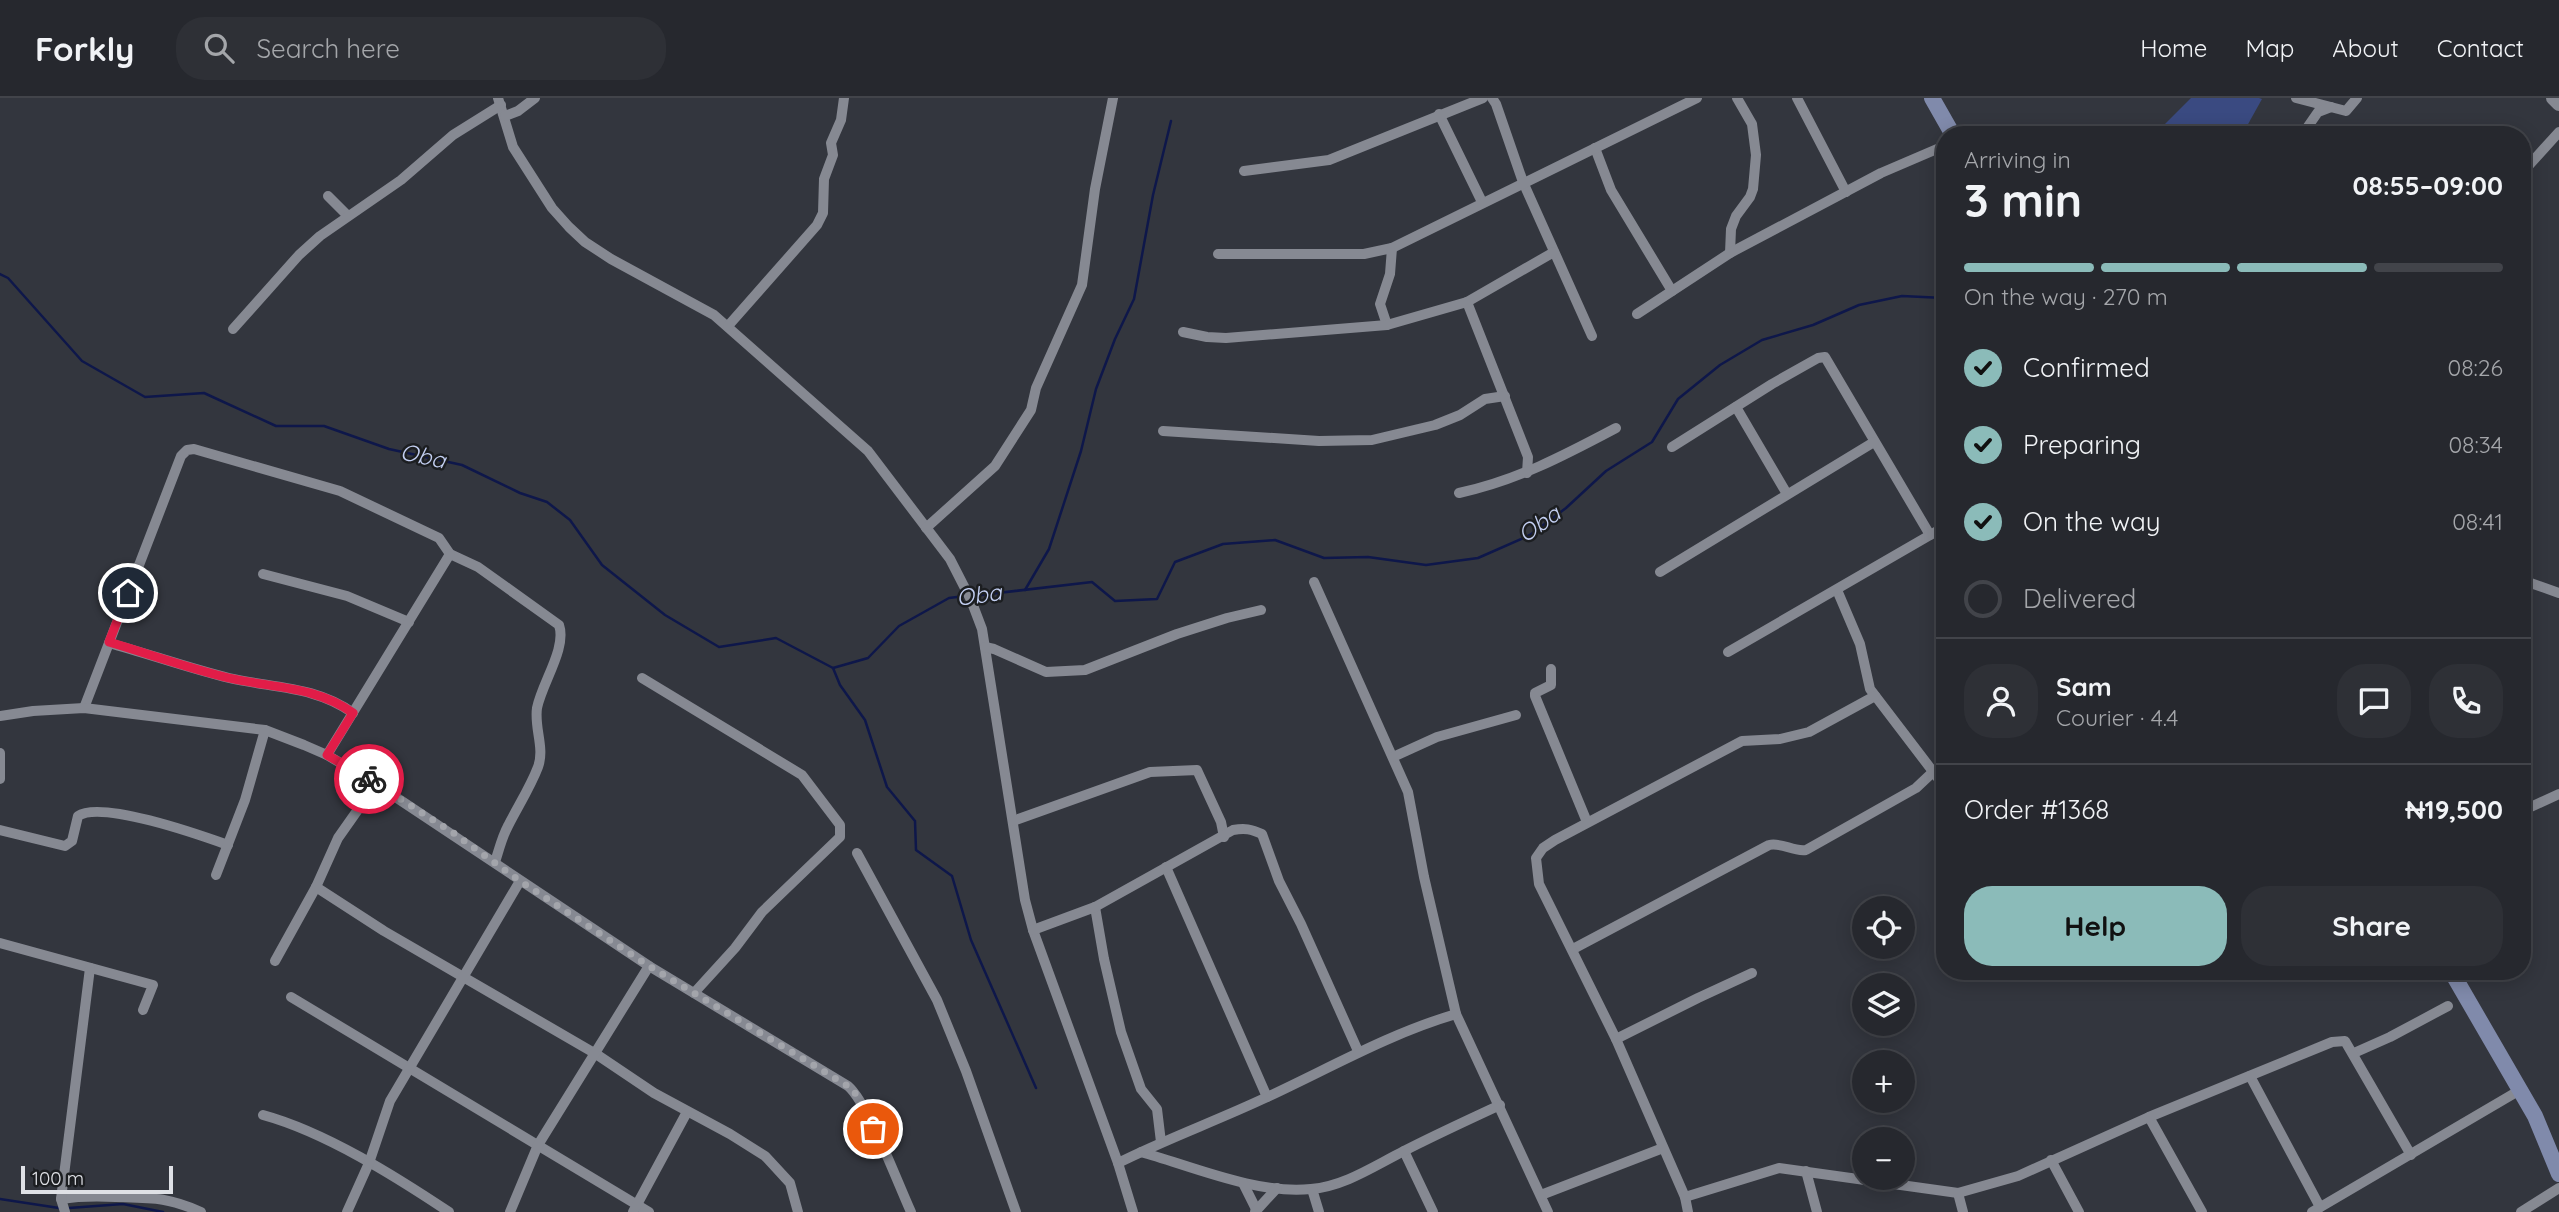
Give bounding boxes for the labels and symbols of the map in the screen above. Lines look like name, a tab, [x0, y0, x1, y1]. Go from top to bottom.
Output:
water label: Oba	[398, 437, 449, 475]
water label: Oba	[1512, 498, 1567, 549]
pin	[98, 563, 158, 623]
water label: Oba	[954, 577, 1005, 612]
courier	[334, 744, 404, 814]
pin	[843, 1099, 903, 1159]
scale bar	[21, 1163, 173, 1195]

